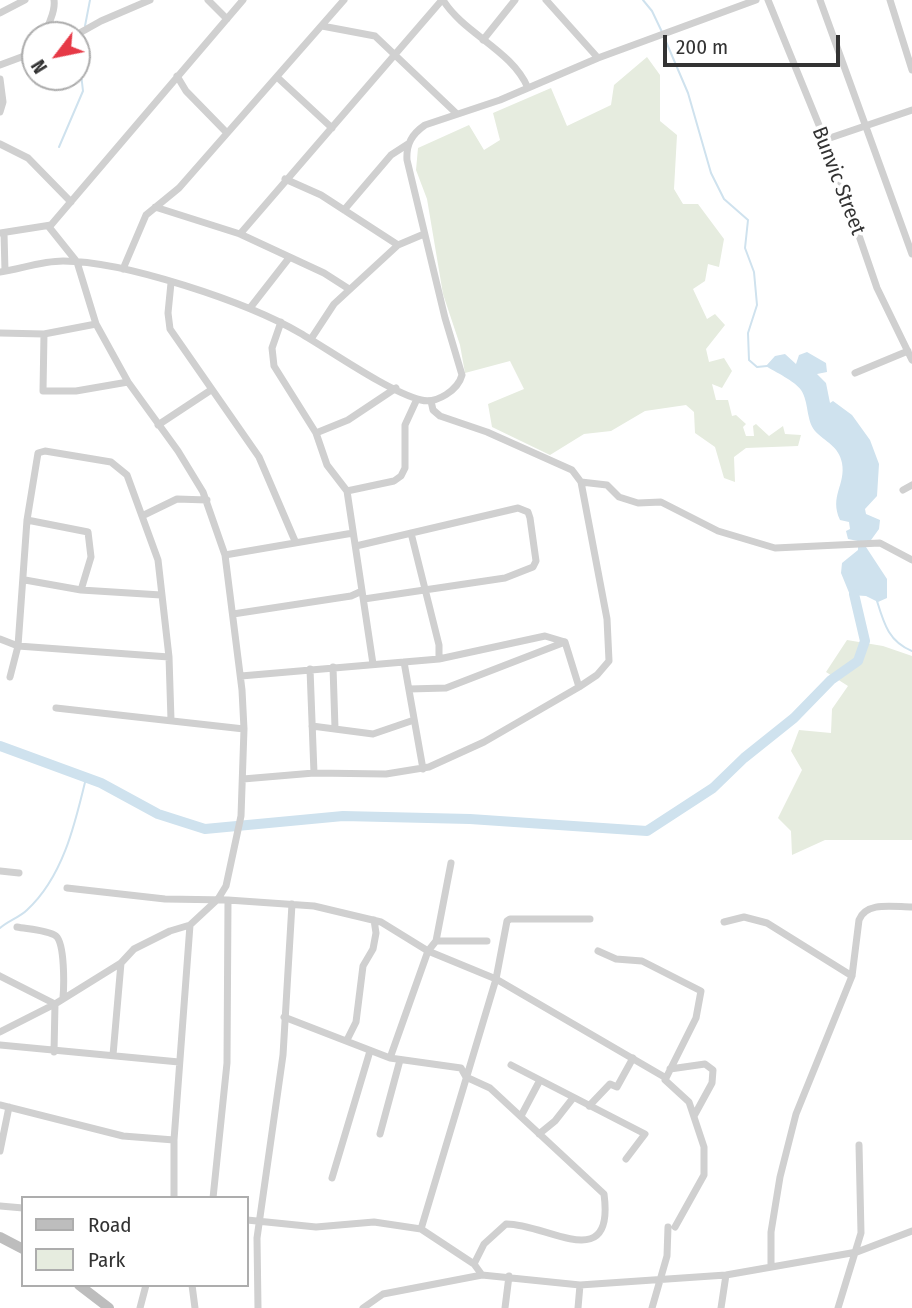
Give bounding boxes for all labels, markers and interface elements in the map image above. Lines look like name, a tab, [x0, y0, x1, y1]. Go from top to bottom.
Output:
north arrow	[21, 21, 91, 91]
scale bar	[667, 21, 844, 65]
text: 200 m	[676, 34, 728, 60]
text: N	[27, 55, 52, 77]
street label: Bunvic Street	[806, 123, 870, 239]
legend	[21, 1196, 248, 1287]
text: Road	[88, 1212, 132, 1238]
text: Park	[88, 1247, 125, 1273]

